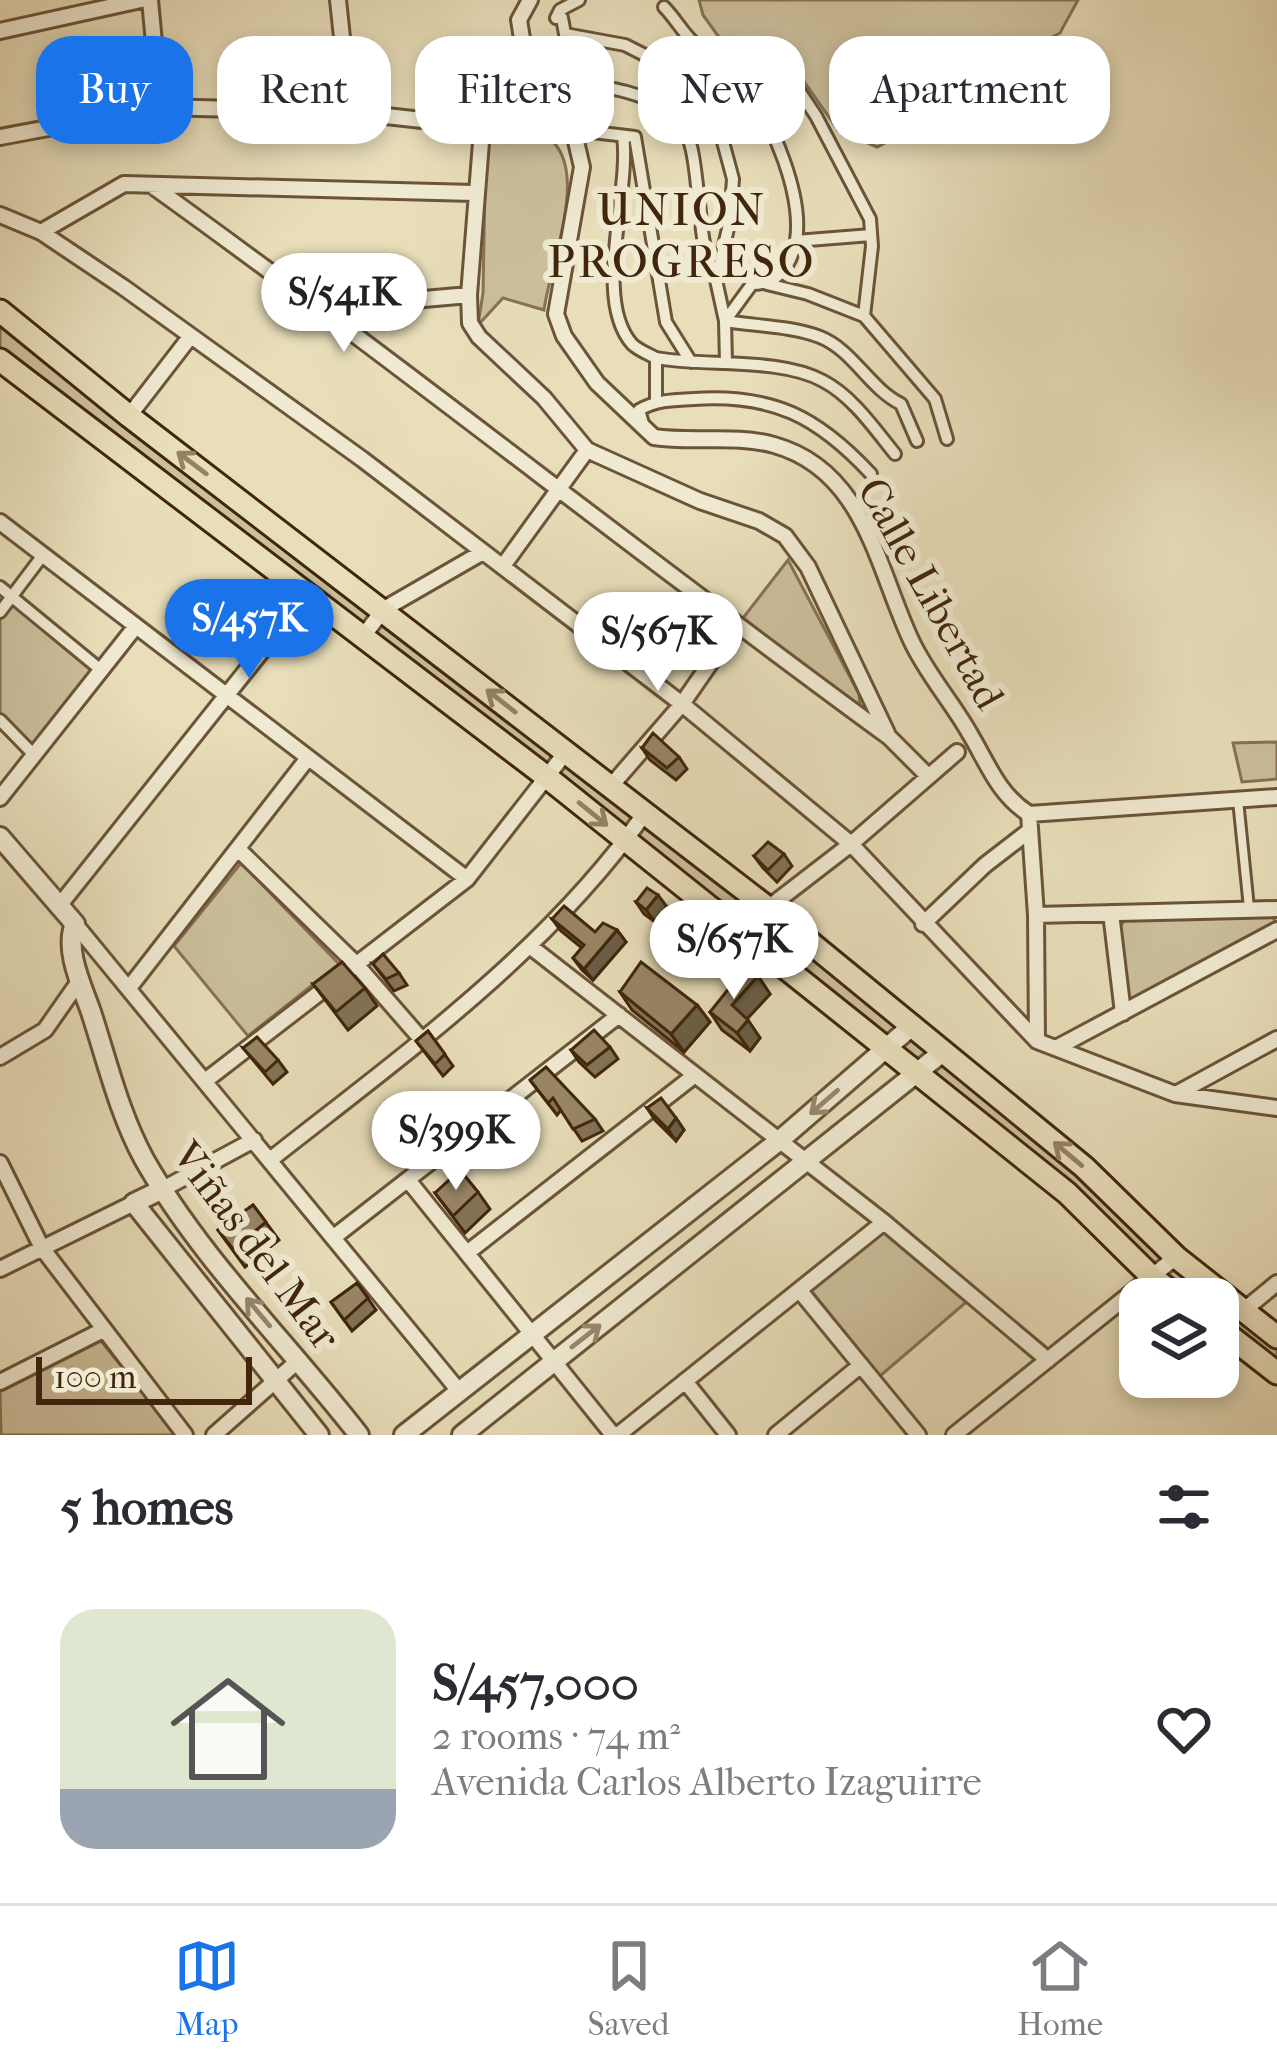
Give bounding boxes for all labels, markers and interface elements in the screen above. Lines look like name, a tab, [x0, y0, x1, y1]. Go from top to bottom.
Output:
chip: Buy	[36, 36, 193, 144]
chip: Rent	[217, 36, 391, 144]
chip: Filters	[415, 36, 614, 144]
chip: New	[638, 36, 805, 144]
chip: Apartment	[829, 36, 1110, 144]
district label: UNION PROGRESO	[548, 184, 816, 289]
pin: S/541K	[246, 253, 442, 355]
text: S/541K	[288, 269, 400, 315]
one-way arrow	[176, 451, 208, 477]
street label: Calle Libertad	[847, 470, 1015, 719]
pin: S/457K	[151, 579, 347, 681]
pin: S/567K	[560, 592, 756, 694]
text: S/457K	[192, 595, 306, 641]
text: S/567K	[601, 608, 715, 654]
one-way arrow	[485, 688, 517, 715]
one-way arrow	[577, 800, 609, 827]
pin: S/657K	[636, 900, 832, 1002]
text: S/657K	[677, 916, 791, 962]
one-way arrow	[810, 1088, 840, 1116]
pin: S/399K	[358, 1091, 554, 1193]
text: S/399K	[399, 1107, 513, 1153]
street label: Viñas del Mar	[161, 1131, 350, 1360]
one-way arrow	[1053, 1141, 1084, 1169]
map controls	[1119, 1278, 1239, 1398]
button: layers	[1119, 1278, 1239, 1398]
one-way arrow	[246, 1296, 272, 1328]
one-way arrow	[569, 1323, 601, 1350]
scale bar	[36, 1351, 252, 1404]
text: 100 m	[54, 1358, 137, 1397]
icon: filters	[1151, 1474, 1217, 1540]
text: 5 homes	[60, 1477, 233, 1537]
text: S/457,000	[432, 1653, 639, 1713]
icon: home	[156, 1657, 300, 1801]
icon: heart	[1151, 1696, 1217, 1762]
text: 2 rooms · 74 m²	[432, 1713, 680, 1759]
text: Avenida Carlos Alberto Izaguirre	[432, 1759, 982, 1805]
tab: Map	[174, 1933, 240, 2044]
tab: Saved	[588, 1933, 669, 2044]
tab: Home	[1017, 1933, 1103, 2044]

